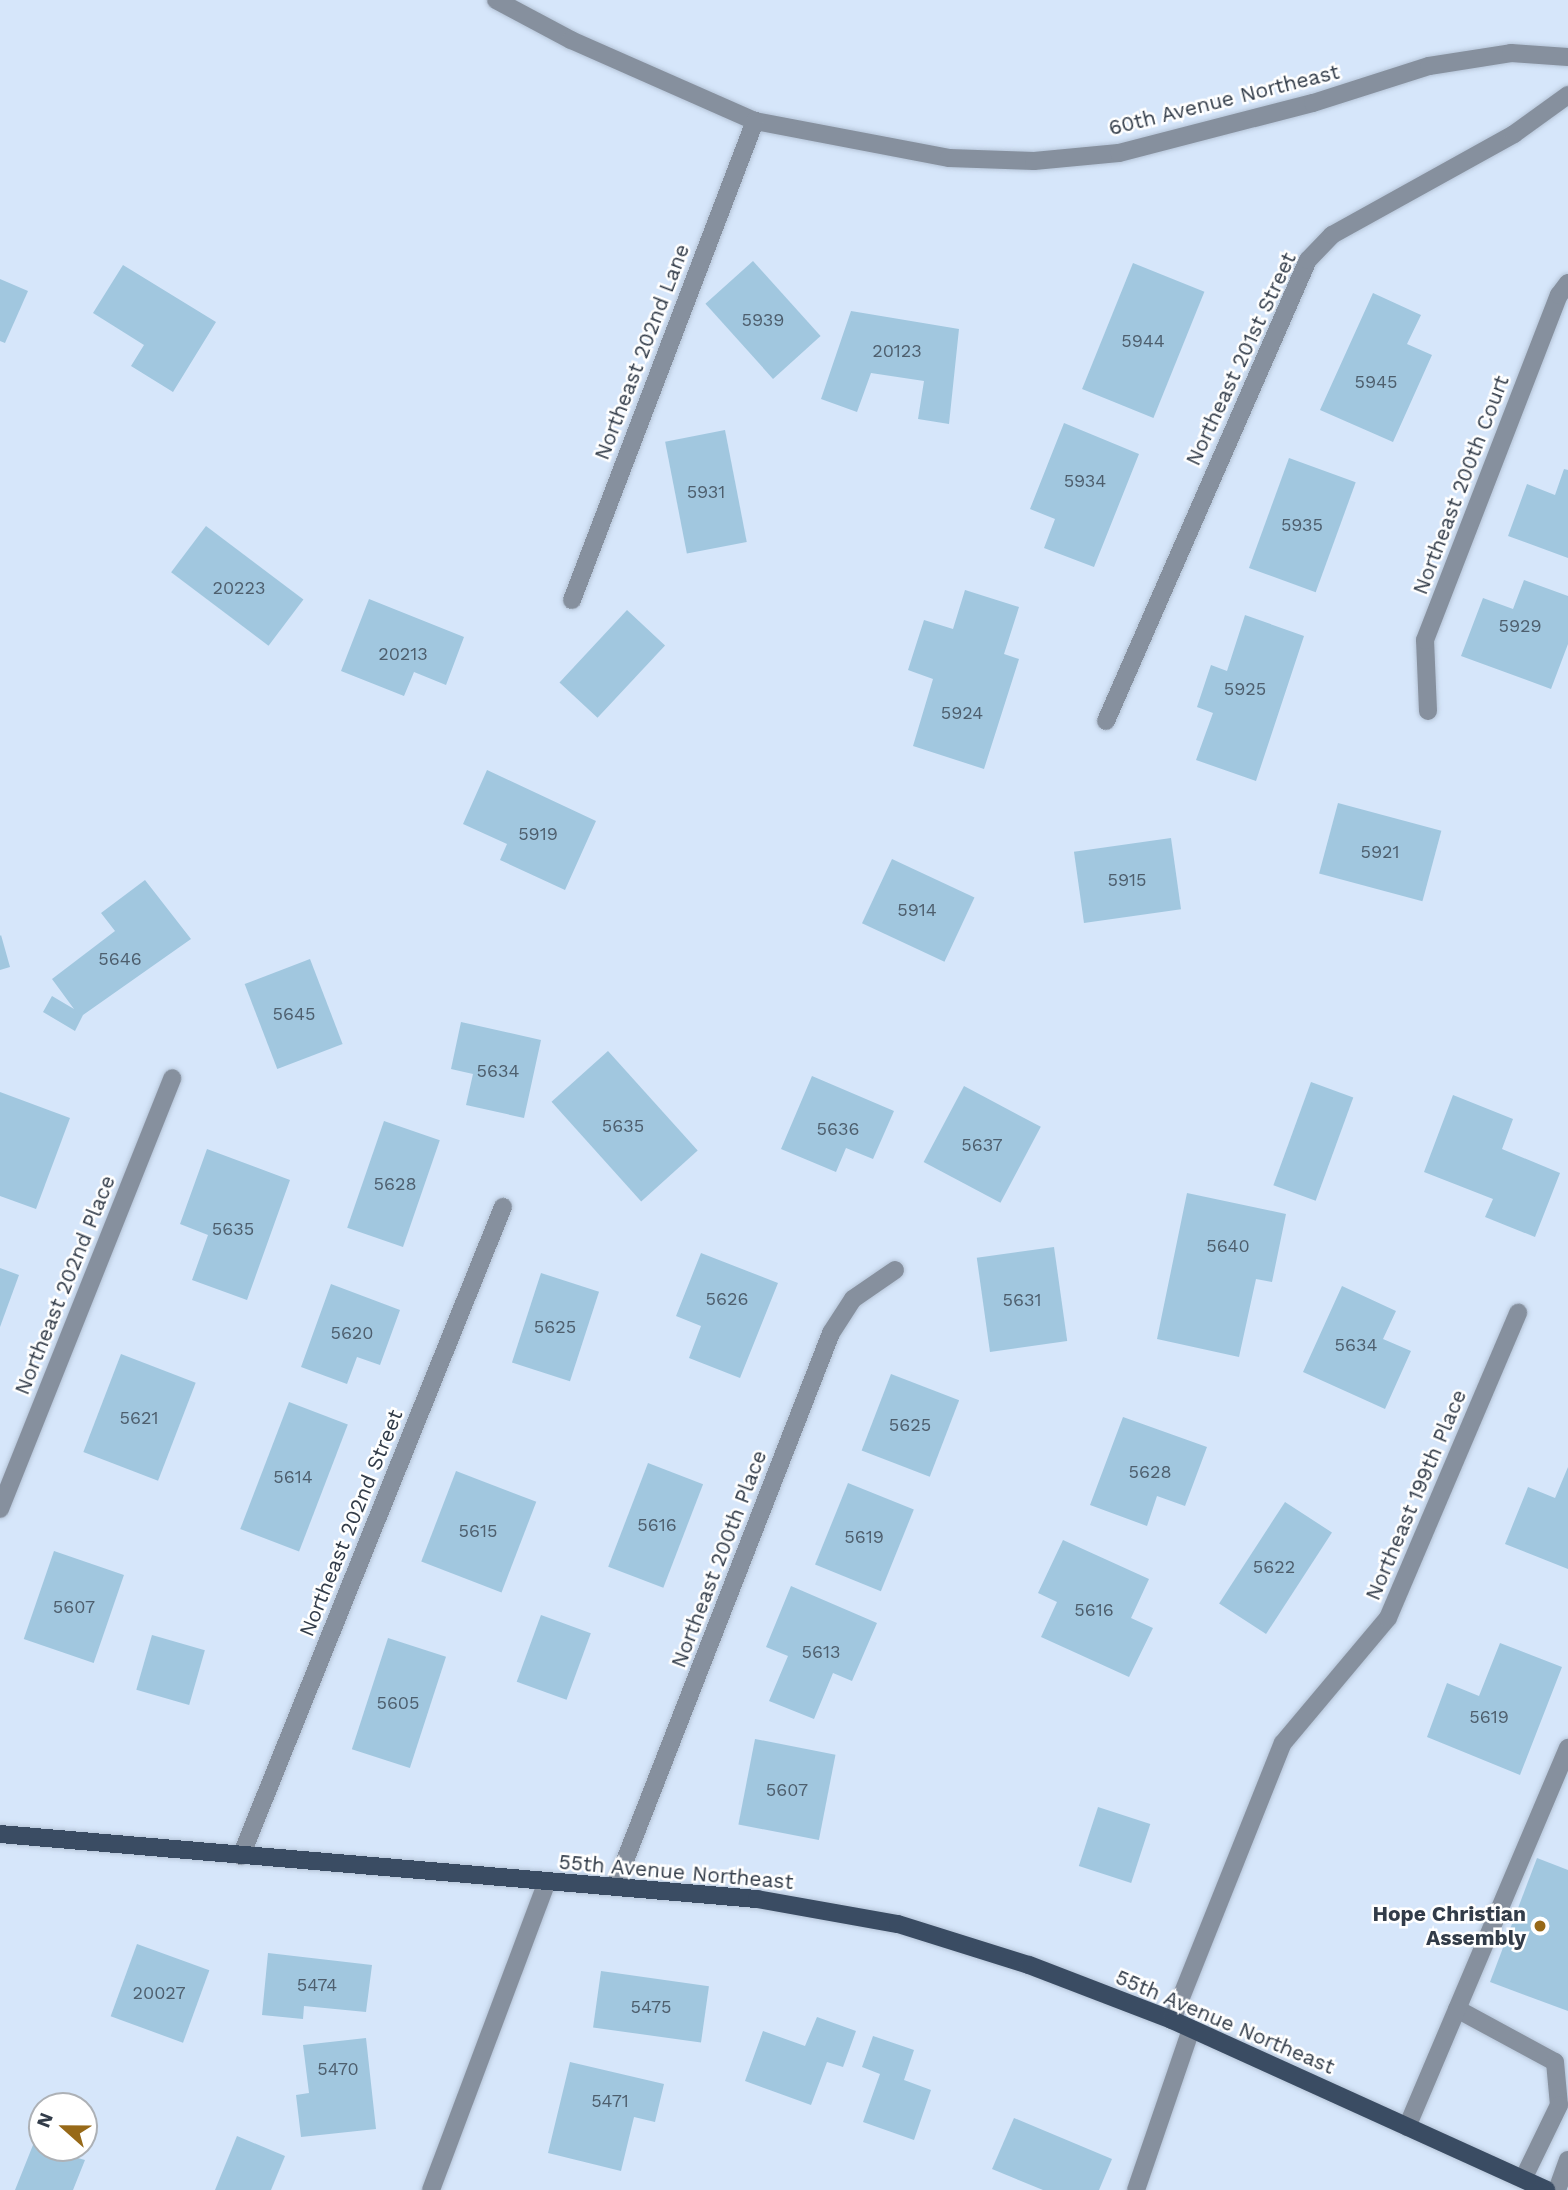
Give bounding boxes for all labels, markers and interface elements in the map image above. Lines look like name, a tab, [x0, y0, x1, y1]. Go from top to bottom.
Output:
street label: 60th Avenue Northeast	[1106, 59, 1342, 141]
street label: Northeast 202nd Lane	[589, 241, 695, 463]
street label: Northeast 201st Street	[1180, 248, 1302, 470]
house number: 5939	[742, 309, 784, 331]
house number: 5944	[1121, 330, 1165, 352]
house number: 20123	[872, 340, 922, 362]
house number: 5945	[1354, 371, 1398, 393]
street label: Northeast 200th Court	[1408, 372, 1514, 598]
house number: 5934	[1064, 470, 1106, 492]
house number: 5931	[687, 481, 725, 503]
house number: 5935	[1281, 514, 1323, 536]
house number: 20223	[212, 577, 266, 599]
house number: 5929	[1498, 615, 1542, 637]
house number: 20213	[378, 643, 428, 665]
house number: 5925	[1224, 678, 1266, 700]
house number: 5924	[941, 702, 983, 724]
house number: 5919	[518, 823, 558, 845]
house number: 5921	[1360, 841, 1400, 863]
house number: 5915	[1107, 869, 1147, 891]
house number: 5914	[897, 899, 937, 921]
house number: 5646	[98, 948, 142, 970]
house number: 5645	[273, 1003, 315, 1025]
house number: 5634	[477, 1060, 519, 1082]
house number: 5635	[602, 1115, 644, 1137]
house number: 5636	[817, 1118, 859, 1140]
house number: 5637	[961, 1134, 1003, 1156]
street label: Northeast 202nd Place	[9, 1172, 121, 1398]
house number: 5628	[373, 1173, 417, 1195]
house number: 5635	[212, 1218, 254, 1240]
house number: 5640	[1206, 1235, 1250, 1257]
house number: 5626	[706, 1288, 748, 1310]
house number: 5631	[1003, 1289, 1041, 1311]
house number: 5625	[534, 1316, 576, 1338]
house number: 5620	[330, 1322, 374, 1344]
house number: 5634	[1335, 1334, 1377, 1356]
street label: Northeast 199th Place	[1360, 1386, 1472, 1604]
street label: Northeast 202nd Street	[294, 1406, 408, 1640]
house number: 5621	[120, 1407, 158, 1429]
house number: 5625	[889, 1414, 931, 1436]
street label: Northeast 200th Place	[666, 1447, 772, 1671]
house number: 5628	[1128, 1461, 1172, 1483]
house number: 5614	[273, 1466, 313, 1488]
house number: 5616	[637, 1514, 677, 1536]
house number: 5615	[459, 1520, 497, 1542]
house number: 5619	[844, 1526, 884, 1548]
house number: 5622	[1253, 1556, 1295, 1578]
house number: 5607	[53, 1596, 95, 1618]
house number: 5616	[1074, 1599, 1114, 1621]
house number: 5613	[802, 1641, 840, 1663]
house number: 5605	[376, 1692, 420, 1714]
house number: 5619	[1469, 1706, 1509, 1728]
house number: 5607	[766, 1779, 808, 1801]
street label: 55th Avenue Northeast	[557, 1849, 795, 1895]
place label: Hope Christian Assembly	[1372, 1901, 1526, 1951]
marker: Hope Christian Assembly	[1532, 1918, 1548, 1934]
street label: 55th Avenue Northeast	[1111, 1964, 1339, 2080]
house number: 5474	[297, 1974, 337, 1996]
house number: 20027	[132, 1982, 186, 2004]
house number: 5475	[630, 1996, 672, 2018]
house number: 5470	[317, 2058, 359, 2080]
house number: 5471	[591, 2090, 629, 2112]
north arrow	[28, 2092, 98, 2162]
text: N	[32, 2109, 58, 2131]

